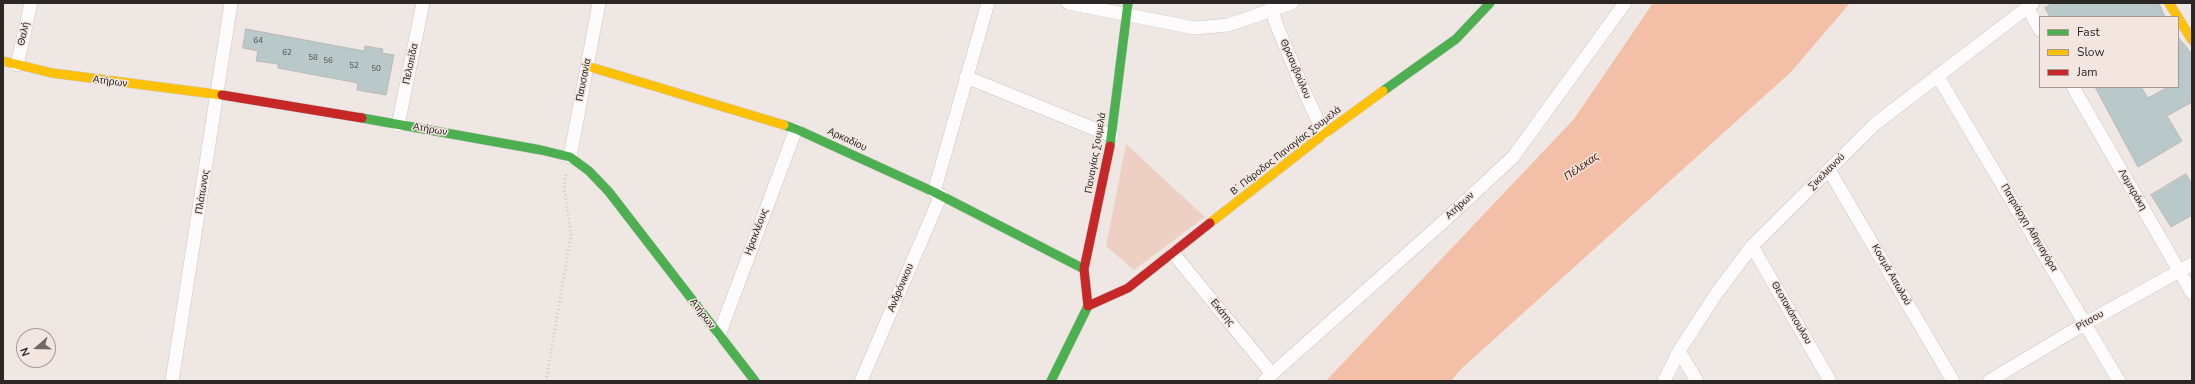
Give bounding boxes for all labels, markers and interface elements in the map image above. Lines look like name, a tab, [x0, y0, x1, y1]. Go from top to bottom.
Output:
legend	[2039, 16, 2179, 88]
street label: Θαλή	[15, 21, 33, 47]
text: Fast	[2077, 24, 2100, 40]
house number: 64	[253, 36, 263, 46]
street label: Θρασυβούλου	[1277, 37, 1313, 101]
street label: Πελοπίδα	[401, 42, 421, 86]
text: Slow	[2077, 44, 2105, 60]
house number: 62	[282, 48, 292, 58]
house number: 58	[308, 53, 318, 63]
house number: 56	[323, 56, 333, 66]
street label: Παυσανία	[574, 58, 594, 102]
house number: 52	[349, 61, 359, 71]
house number: 50	[371, 64, 381, 74]
text: Jam	[2077, 64, 2098, 80]
street label: Ατήρων	[92, 74, 128, 90]
street label: Β΄ Πάροδος Παναγίας Σουμελά	[1228, 104, 1344, 198]
street label: Παναγίας Σουμελά	[1083, 112, 1109, 194]
street label: Ατήρων	[412, 121, 448, 139]
street label: Αρκαδίου	[826, 126, 868, 154]
water label: Πέλεκας	[1562, 150, 1602, 184]
street label: Σικελιανού	[1806, 151, 1848, 193]
street label: Λαμπράκη	[2115, 167, 2149, 213]
street label: Πλάτωνος	[194, 169, 212, 215]
street label: Πατριάρχη Αθηναγόρα	[1998, 182, 2060, 274]
street label: Ατήρων	[1443, 190, 1477, 222]
street label: Ηρακλέους	[743, 207, 771, 257]
street label: Κοσμά Αιτωλού	[1869, 242, 1913, 308]
street label: Ανδρόνικου	[885, 262, 917, 314]
street label: Θεοτοκόπουλου	[1768, 280, 1814, 346]
street label: Ατήρων	[687, 297, 717, 331]
street label: Εκάτης	[1207, 297, 1237, 329]
street label: Ρίτσου	[2074, 308, 2106, 334]
north arrow	[16, 328, 56, 368]
text: N	[17, 346, 34, 358]

